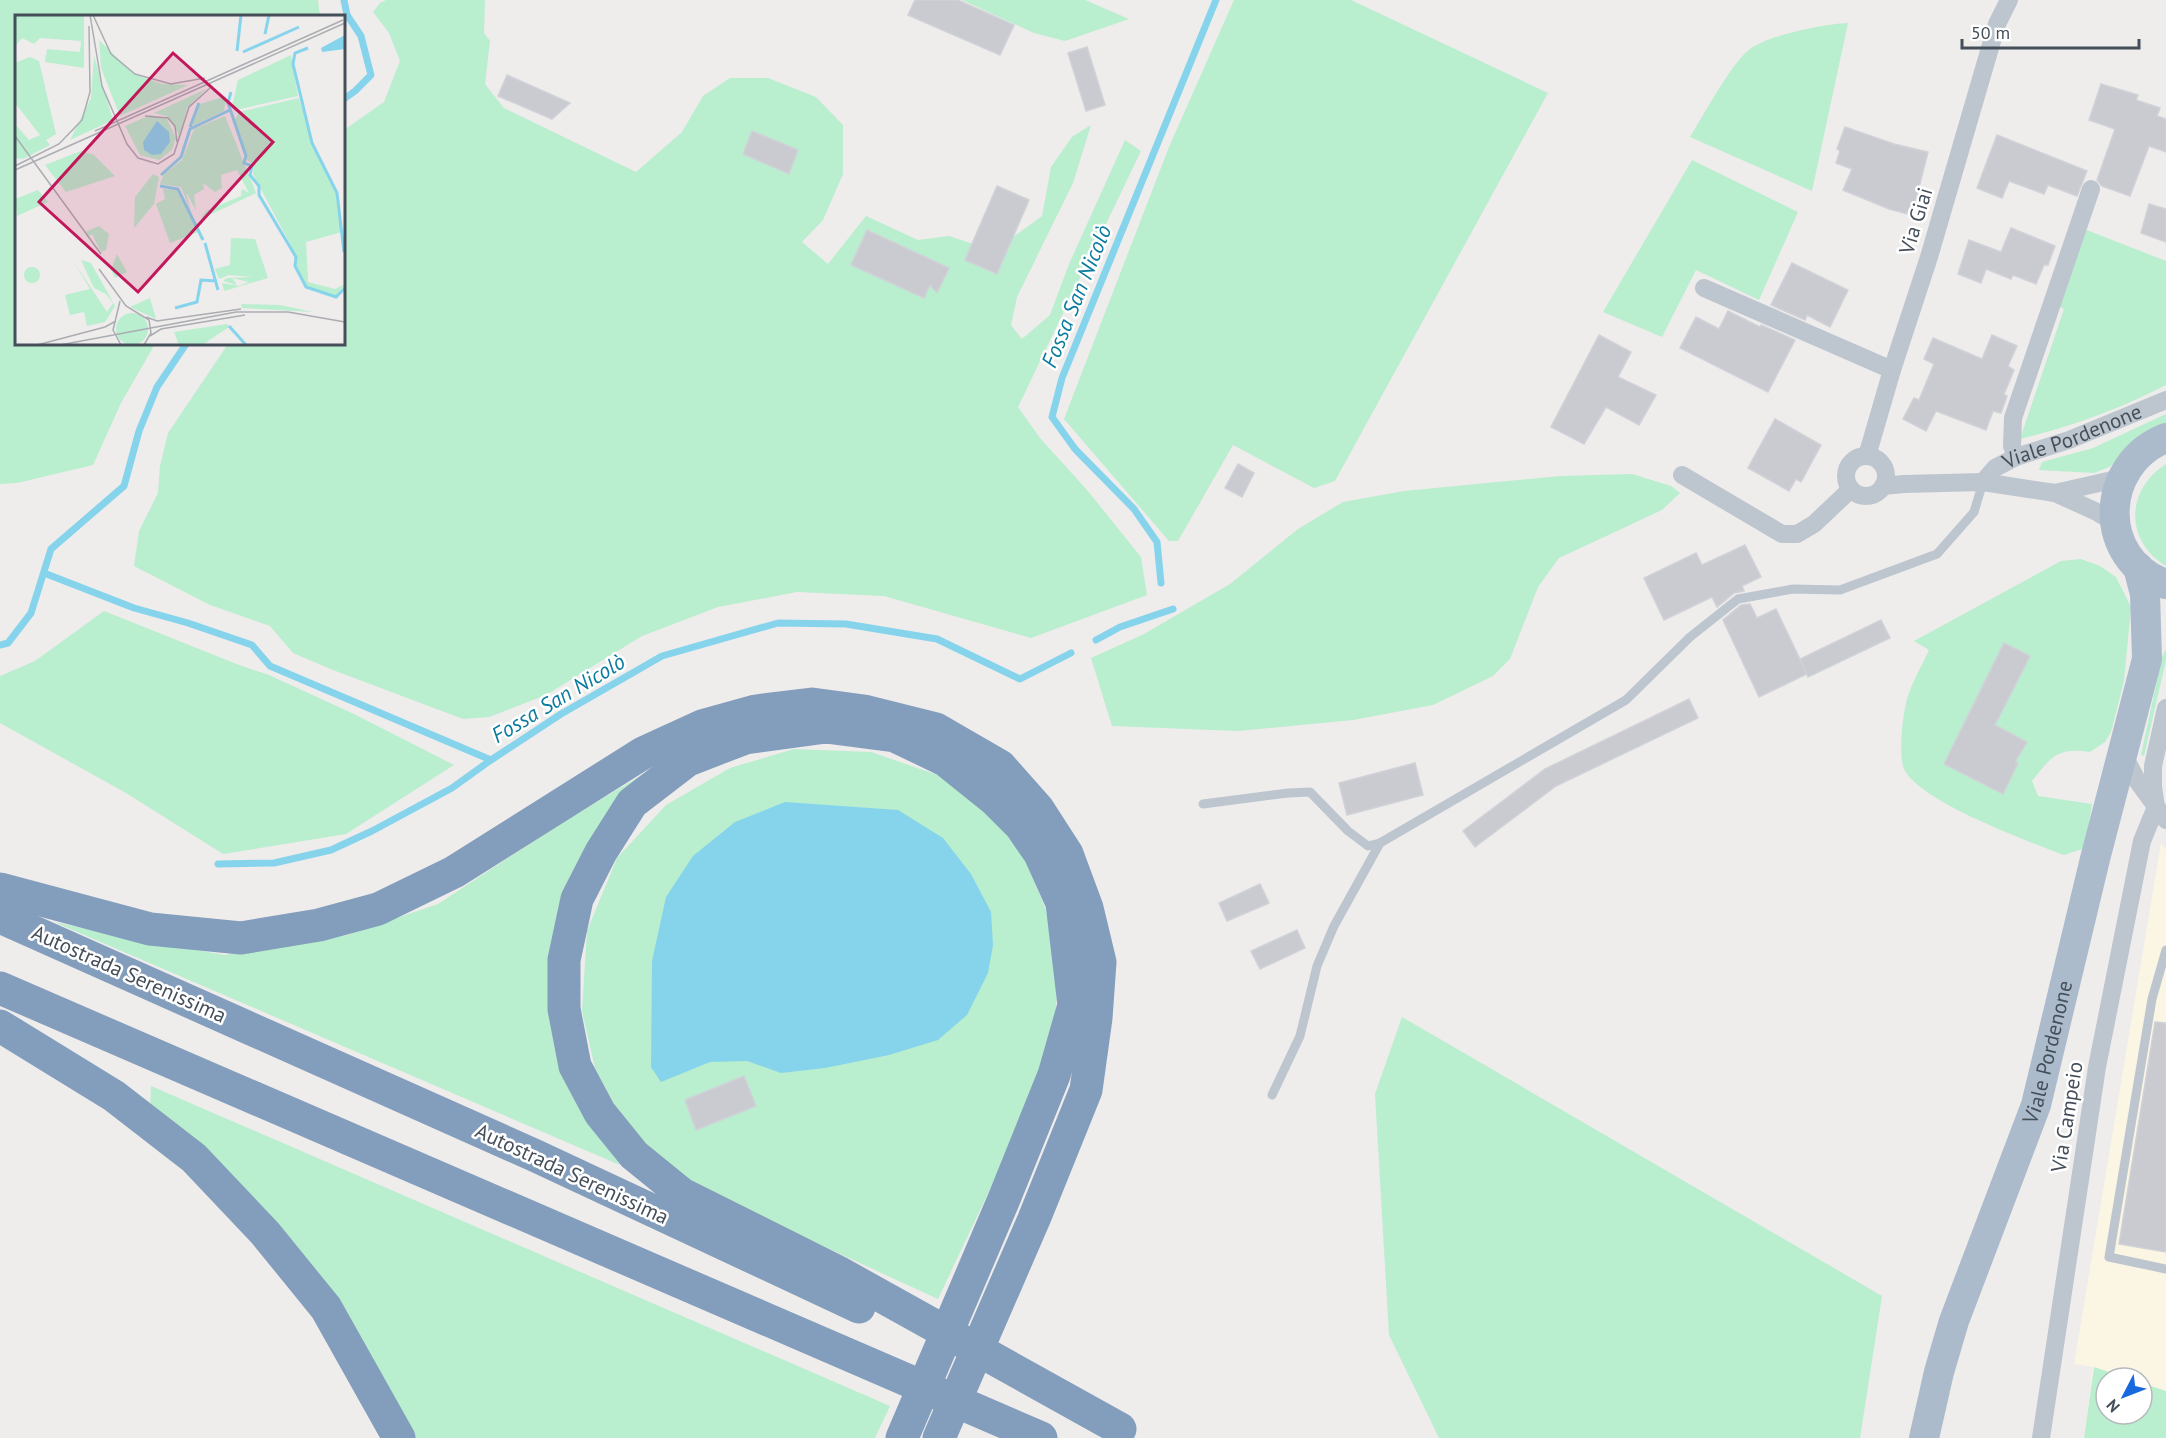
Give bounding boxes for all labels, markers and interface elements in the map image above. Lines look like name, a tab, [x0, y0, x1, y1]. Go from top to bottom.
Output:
scale bar	[1962, 12, 2139, 50]
inset map	[15, 15, 345, 345]
text: 50 m	[1971, 21, 2010, 44]
street label: Via Giai	[1892, 184, 1938, 258]
water label: Fossa San Nicolò	[1035, 221, 1117, 371]
street label: Viale Pordenone	[1997, 397, 2146, 475]
water label: Fossa San Nicolò	[486, 647, 630, 749]
street label: Autostrada Serenissima	[28, 918, 231, 1029]
street label: Viale Pordenone	[2016, 978, 2078, 1129]
street label: Via Campeio	[2044, 1060, 2089, 1175]
street label: Autostrada Serenissima	[471, 1117, 673, 1230]
north arrow	[2094, 1366, 2154, 1426]
text: N	[2102, 1395, 2124, 1417]

